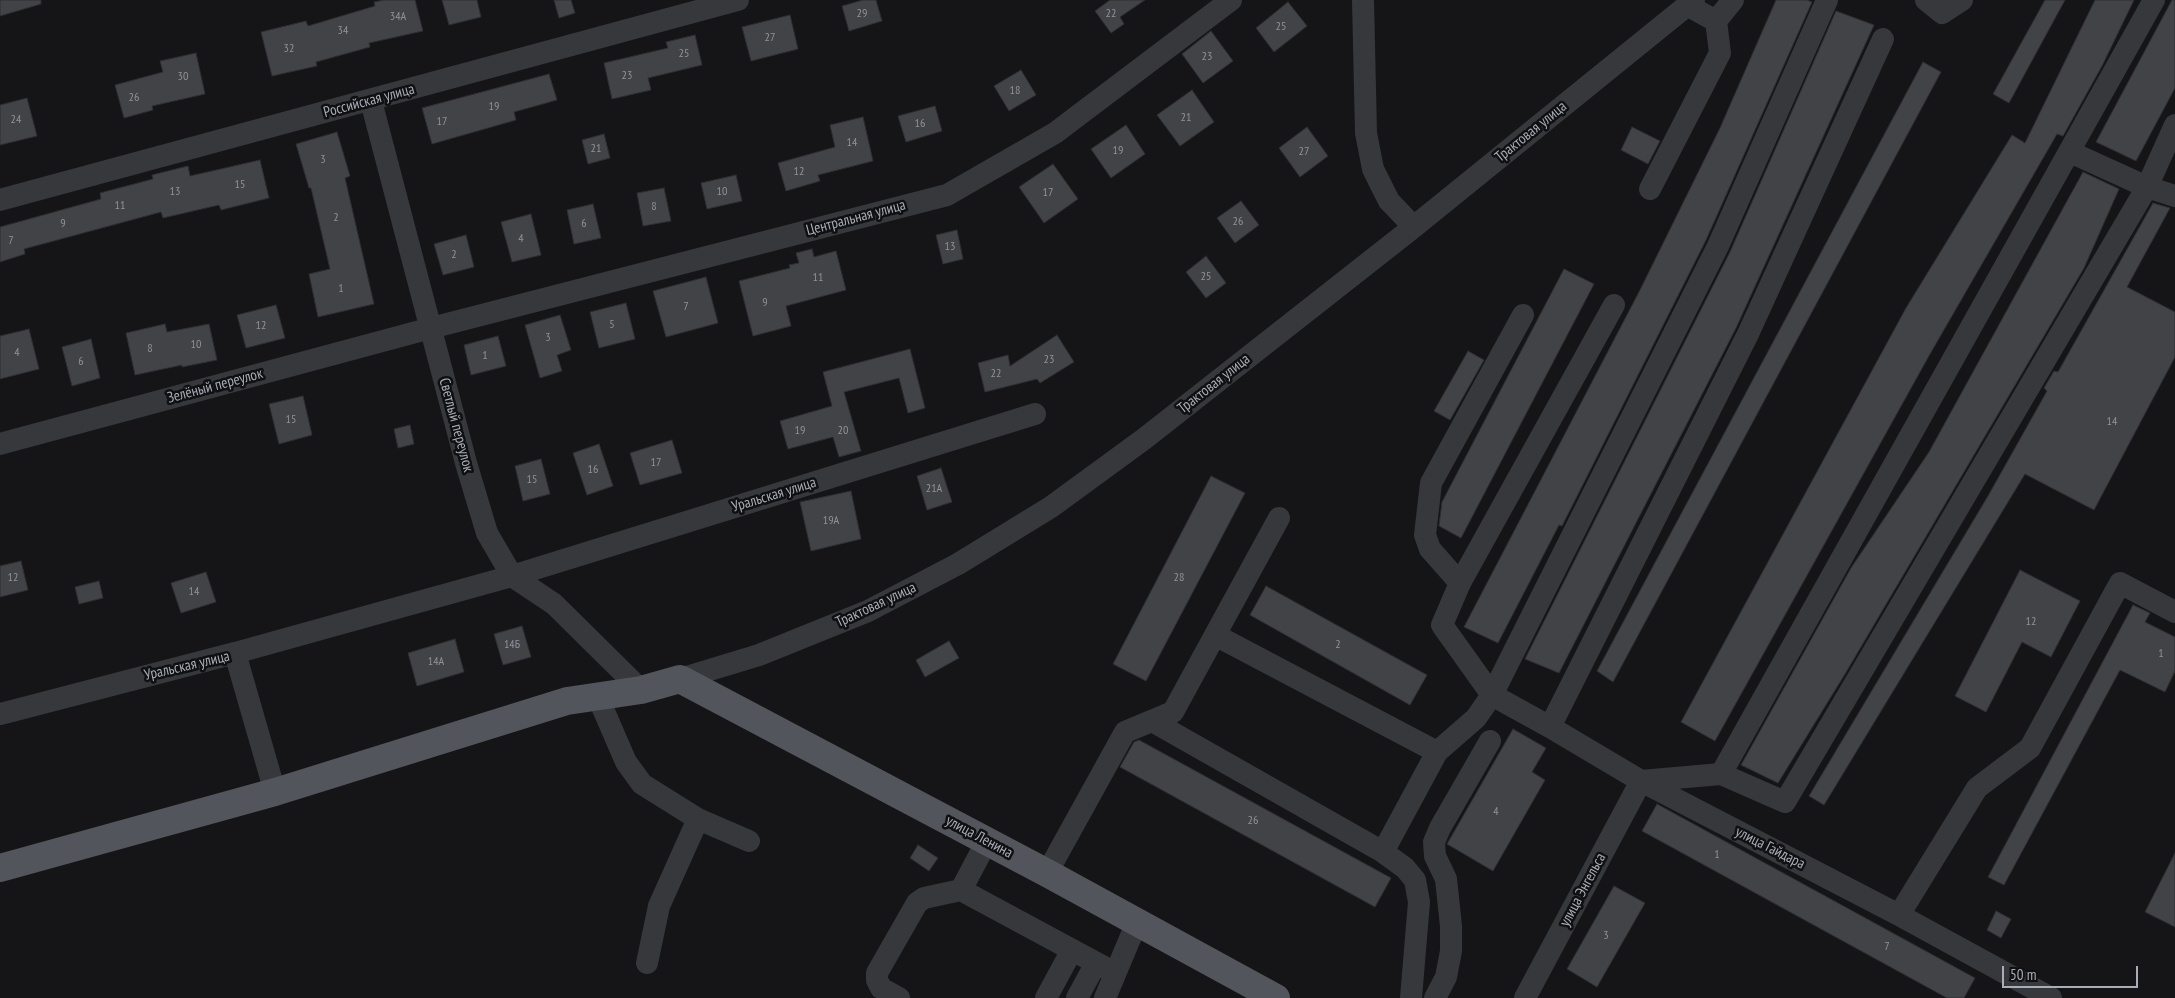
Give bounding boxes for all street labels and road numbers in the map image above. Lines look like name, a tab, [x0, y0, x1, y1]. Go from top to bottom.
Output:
street label: Российская улица	[322, 80, 416, 122]
street label: Трактовая улица	[1492, 98, 1570, 166]
street label: Центральная улица	[804, 196, 908, 240]
street label: Трактовая улица	[1174, 350, 1254, 418]
street label: Зелёный переулок	[165, 365, 265, 407]
street label: Светлый переулок	[435, 376, 477, 474]
street label: Уральская улица	[730, 474, 818, 516]
street label: Трактовая улица	[833, 579, 919, 631]
street label: Уральская улица	[143, 647, 231, 685]
street label: улица Ленина	[942, 812, 1016, 862]
street label: улица Гайдара	[1732, 823, 1808, 873]
street label: улица Энгельса	[1556, 850, 1610, 930]

